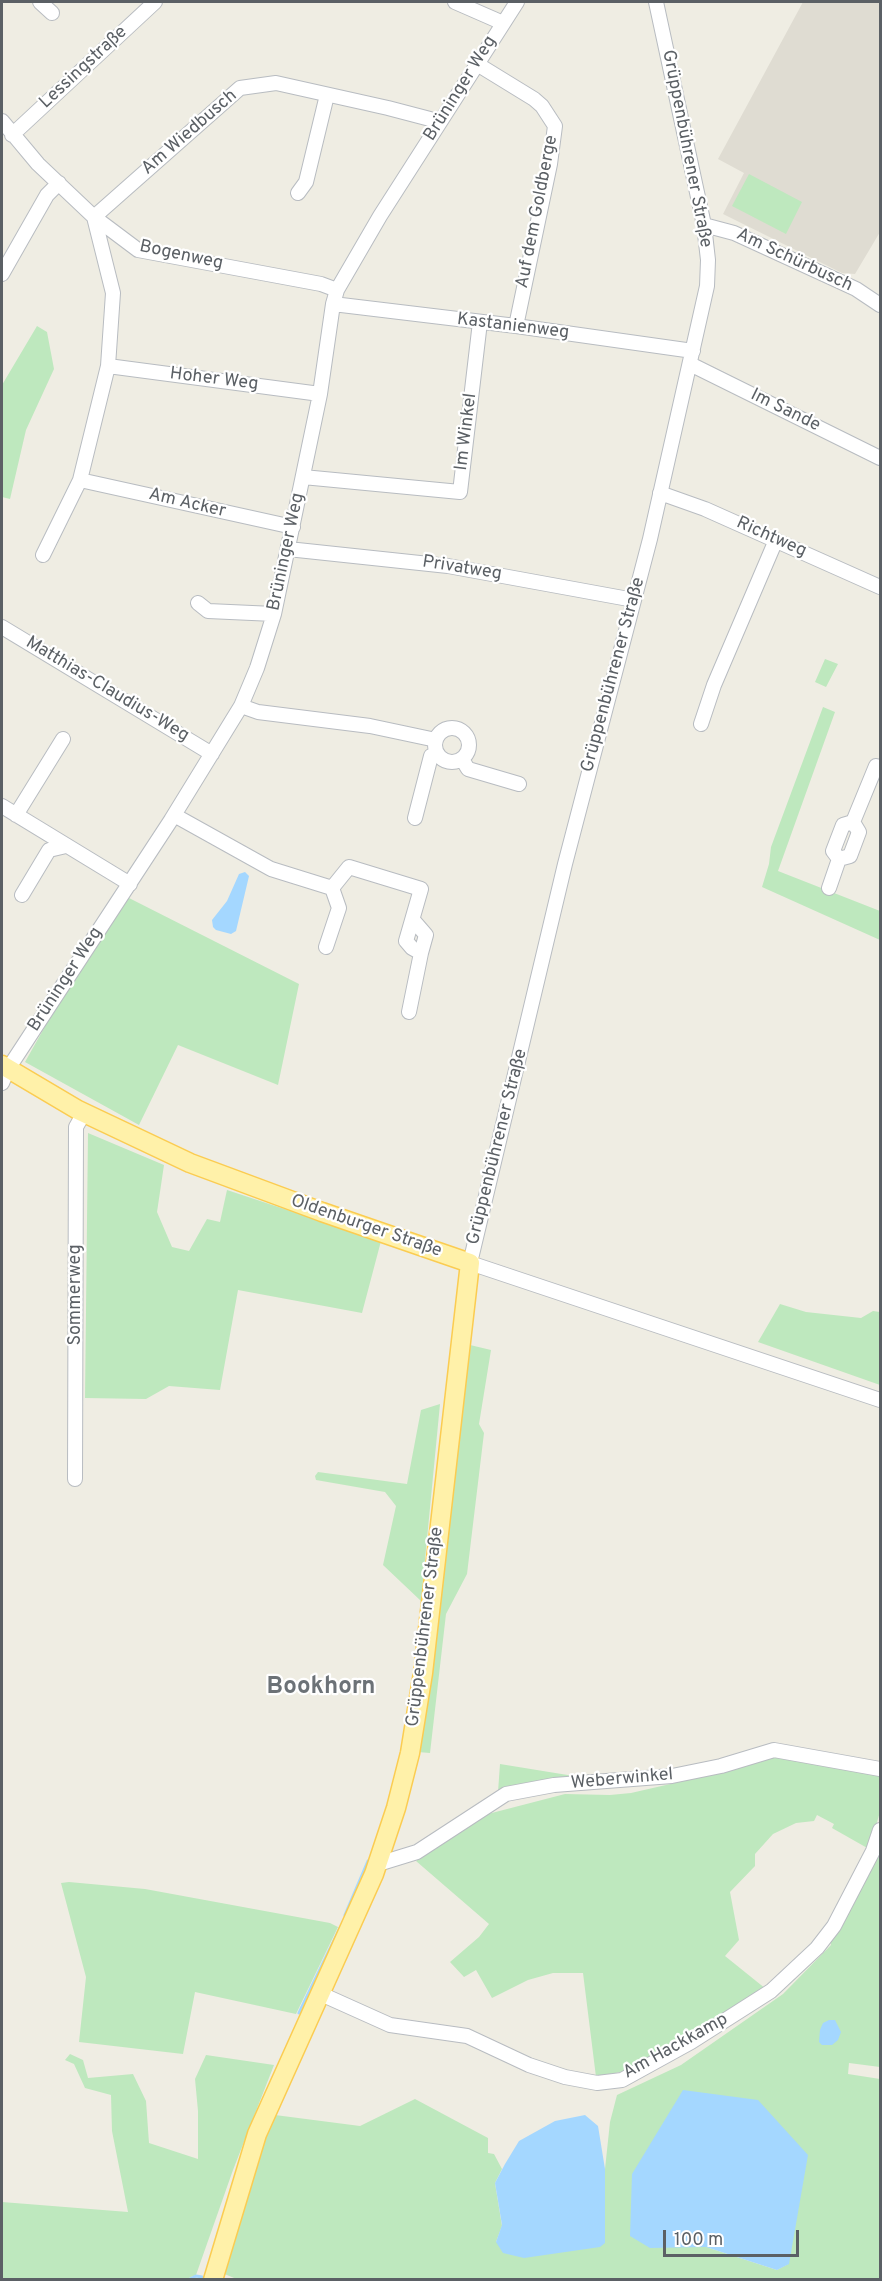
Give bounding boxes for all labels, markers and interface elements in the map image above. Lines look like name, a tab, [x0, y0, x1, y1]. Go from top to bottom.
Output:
street label: Lessingstraße	[36, 22, 132, 114]
street label: Brüninger Weg	[420, 32, 502, 146]
street label: Grüppenbührener Straße	[656, 48, 716, 250]
street label: Am Wiedbusch	[138, 86, 242, 180]
street label: Auf dem Goldberge	[513, 133, 563, 291]
street label: Am Schürbusch	[732, 225, 856, 297]
street label: Bogenweg	[137, 237, 225, 275]
street label: Kastanienweg	[456, 309, 570, 345]
street label: Hoher Weg	[168, 364, 260, 396]
street label: Im Sande	[746, 385, 824, 437]
street label: Im Winkel	[452, 392, 482, 472]
street label: Am Acker	[146, 485, 228, 523]
street label: Brüninger Weg	[264, 491, 310, 613]
street label: Richtweg	[732, 513, 810, 563]
street label: Privatweg	[421, 552, 503, 586]
street label: Grüppenbührener Straße	[578, 575, 650, 775]
street label: Matthias-Claudius-Weg	[21, 633, 193, 747]
street label: Brüninger Weg	[24, 924, 108, 1036]
street label: Grüppenbührener Straße	[463, 1047, 533, 1247]
street label: Oldenburger Straße	[288, 1191, 444, 1263]
street label: Sommerweg	[65, 1244, 87, 1346]
street label: Grüppenbührener Straße	[403, 1526, 449, 1728]
district label: Bookhorn	[266, 1674, 376, 1702]
street label: Weberwinkel	[570, 1765, 674, 1795]
street label: Am Hackkamp	[620, 2009, 732, 2085]
scale bar	[666, 2218, 802, 2256]
text: 100 m	[674, 2229, 723, 2252]

